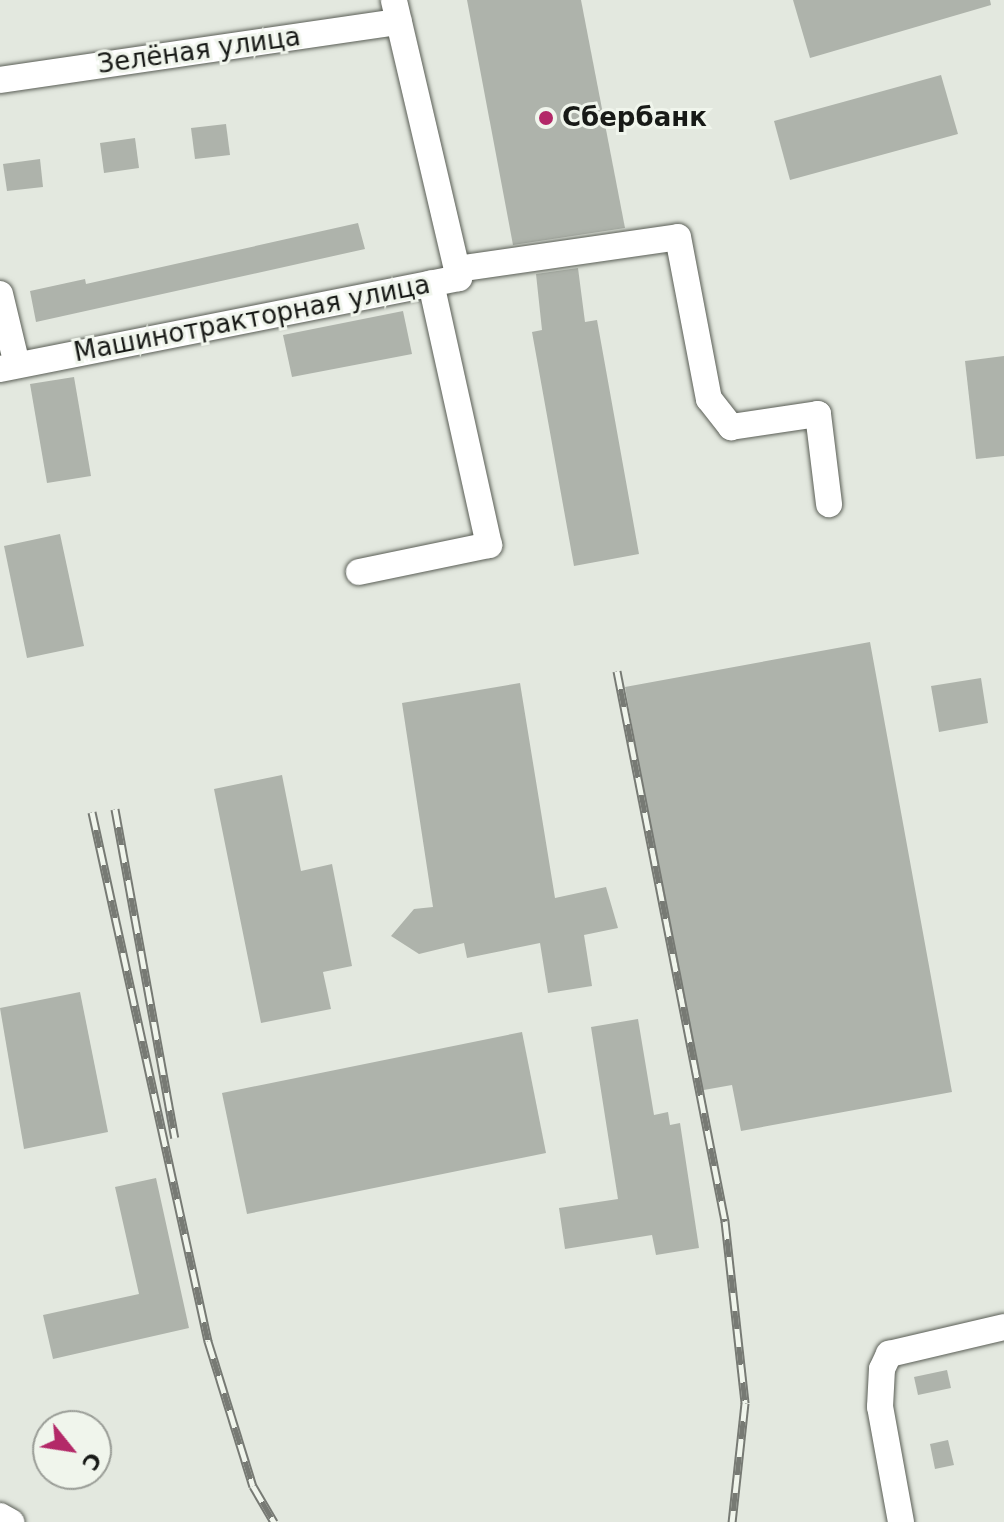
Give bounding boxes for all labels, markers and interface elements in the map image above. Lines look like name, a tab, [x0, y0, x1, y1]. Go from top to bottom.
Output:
street label: Зелёная улица	[96, 21, 302, 81]
place label: Сбербанк	[562, 102, 707, 134]
marker: Сбербанк	[537, 109, 555, 127]
street label: Машинотракторная улица	[71, 269, 433, 369]
north arrow	[32, 1410, 112, 1490]
text: С	[77, 1448, 106, 1474]

